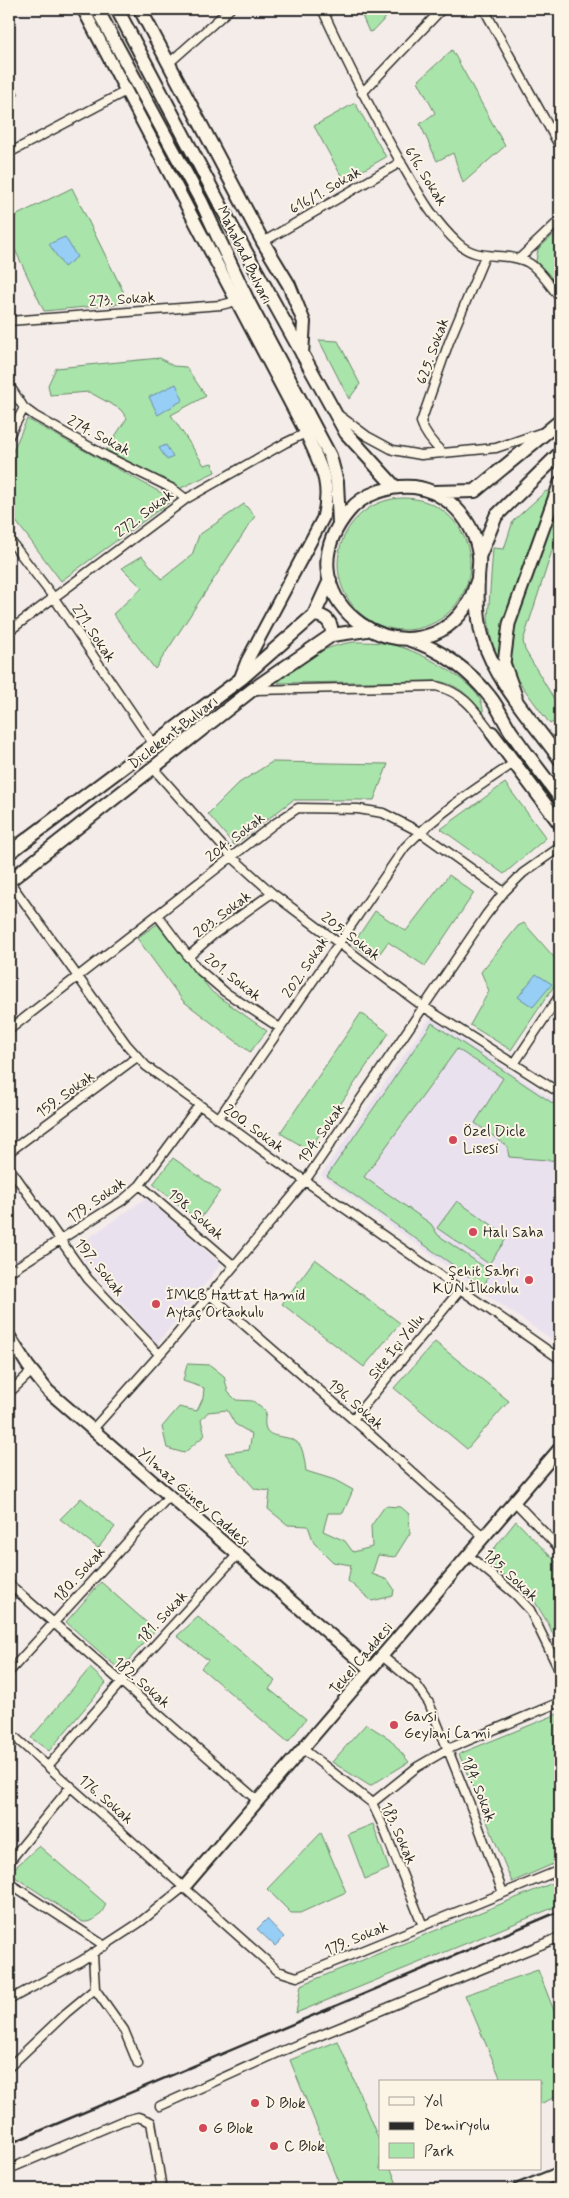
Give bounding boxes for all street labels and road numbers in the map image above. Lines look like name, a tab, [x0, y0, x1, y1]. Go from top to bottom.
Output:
street label: 616. Sokak	[399, 143, 451, 210]
street label: 616/1. Sokak	[286, 162, 365, 219]
street label: Mahabad Bulvarı	[212, 203, 277, 308]
street label: 273. Sokak	[88, 288, 156, 312]
street label: 625. Sokak	[412, 315, 454, 387]
street label: 274. Sokak	[63, 411, 134, 461]
street label: 272. Sokak	[111, 485, 178, 543]
street label: 271. Sokak	[66, 601, 120, 666]
street label: Diclekent Bulvarı	[125, 691, 223, 774]
street label: 204. Sokak	[202, 808, 269, 867]
street label: 203. Sokak	[190, 887, 255, 943]
street label: 205. Sokak	[317, 908, 384, 966]
street label: 202. Sokak	[278, 933, 334, 1002]
street label: 201. Sokak	[200, 949, 265, 1006]
street label: 159. Sokak	[32, 1067, 99, 1123]
street label: 194. Sokak	[294, 1099, 350, 1168]
street label: 200. Sokak	[219, 1100, 288, 1157]
street label: 179. Sokak	[63, 1173, 130, 1228]
street label: 198. Sokak	[163, 1185, 228, 1245]
street label: 197. Sokak	[70, 1234, 129, 1301]
street label: Site İçi Yollu	[364, 1309, 430, 1384]
street label: 196. Sokak	[323, 1375, 388, 1435]
street label: Yılmaz Güney Caddesi	[133, 1443, 254, 1552]
street label: 180. Sokak	[49, 1542, 110, 1607]
street label: 185. Sokak	[478, 1545, 542, 1606]
street label: 181. Sokak	[133, 1587, 193, 1649]
street label: Tekel Caddesi	[326, 1618, 398, 1699]
street label: 182. Sokak	[109, 1653, 174, 1713]
street label: 184. Sokak	[456, 1754, 500, 1825]
street label: 176. Sokak	[74, 1770, 137, 1829]
street label: 183. Sokak	[375, 1799, 421, 1868]
street label: 179. Sokak	[321, 1917, 391, 1961]

